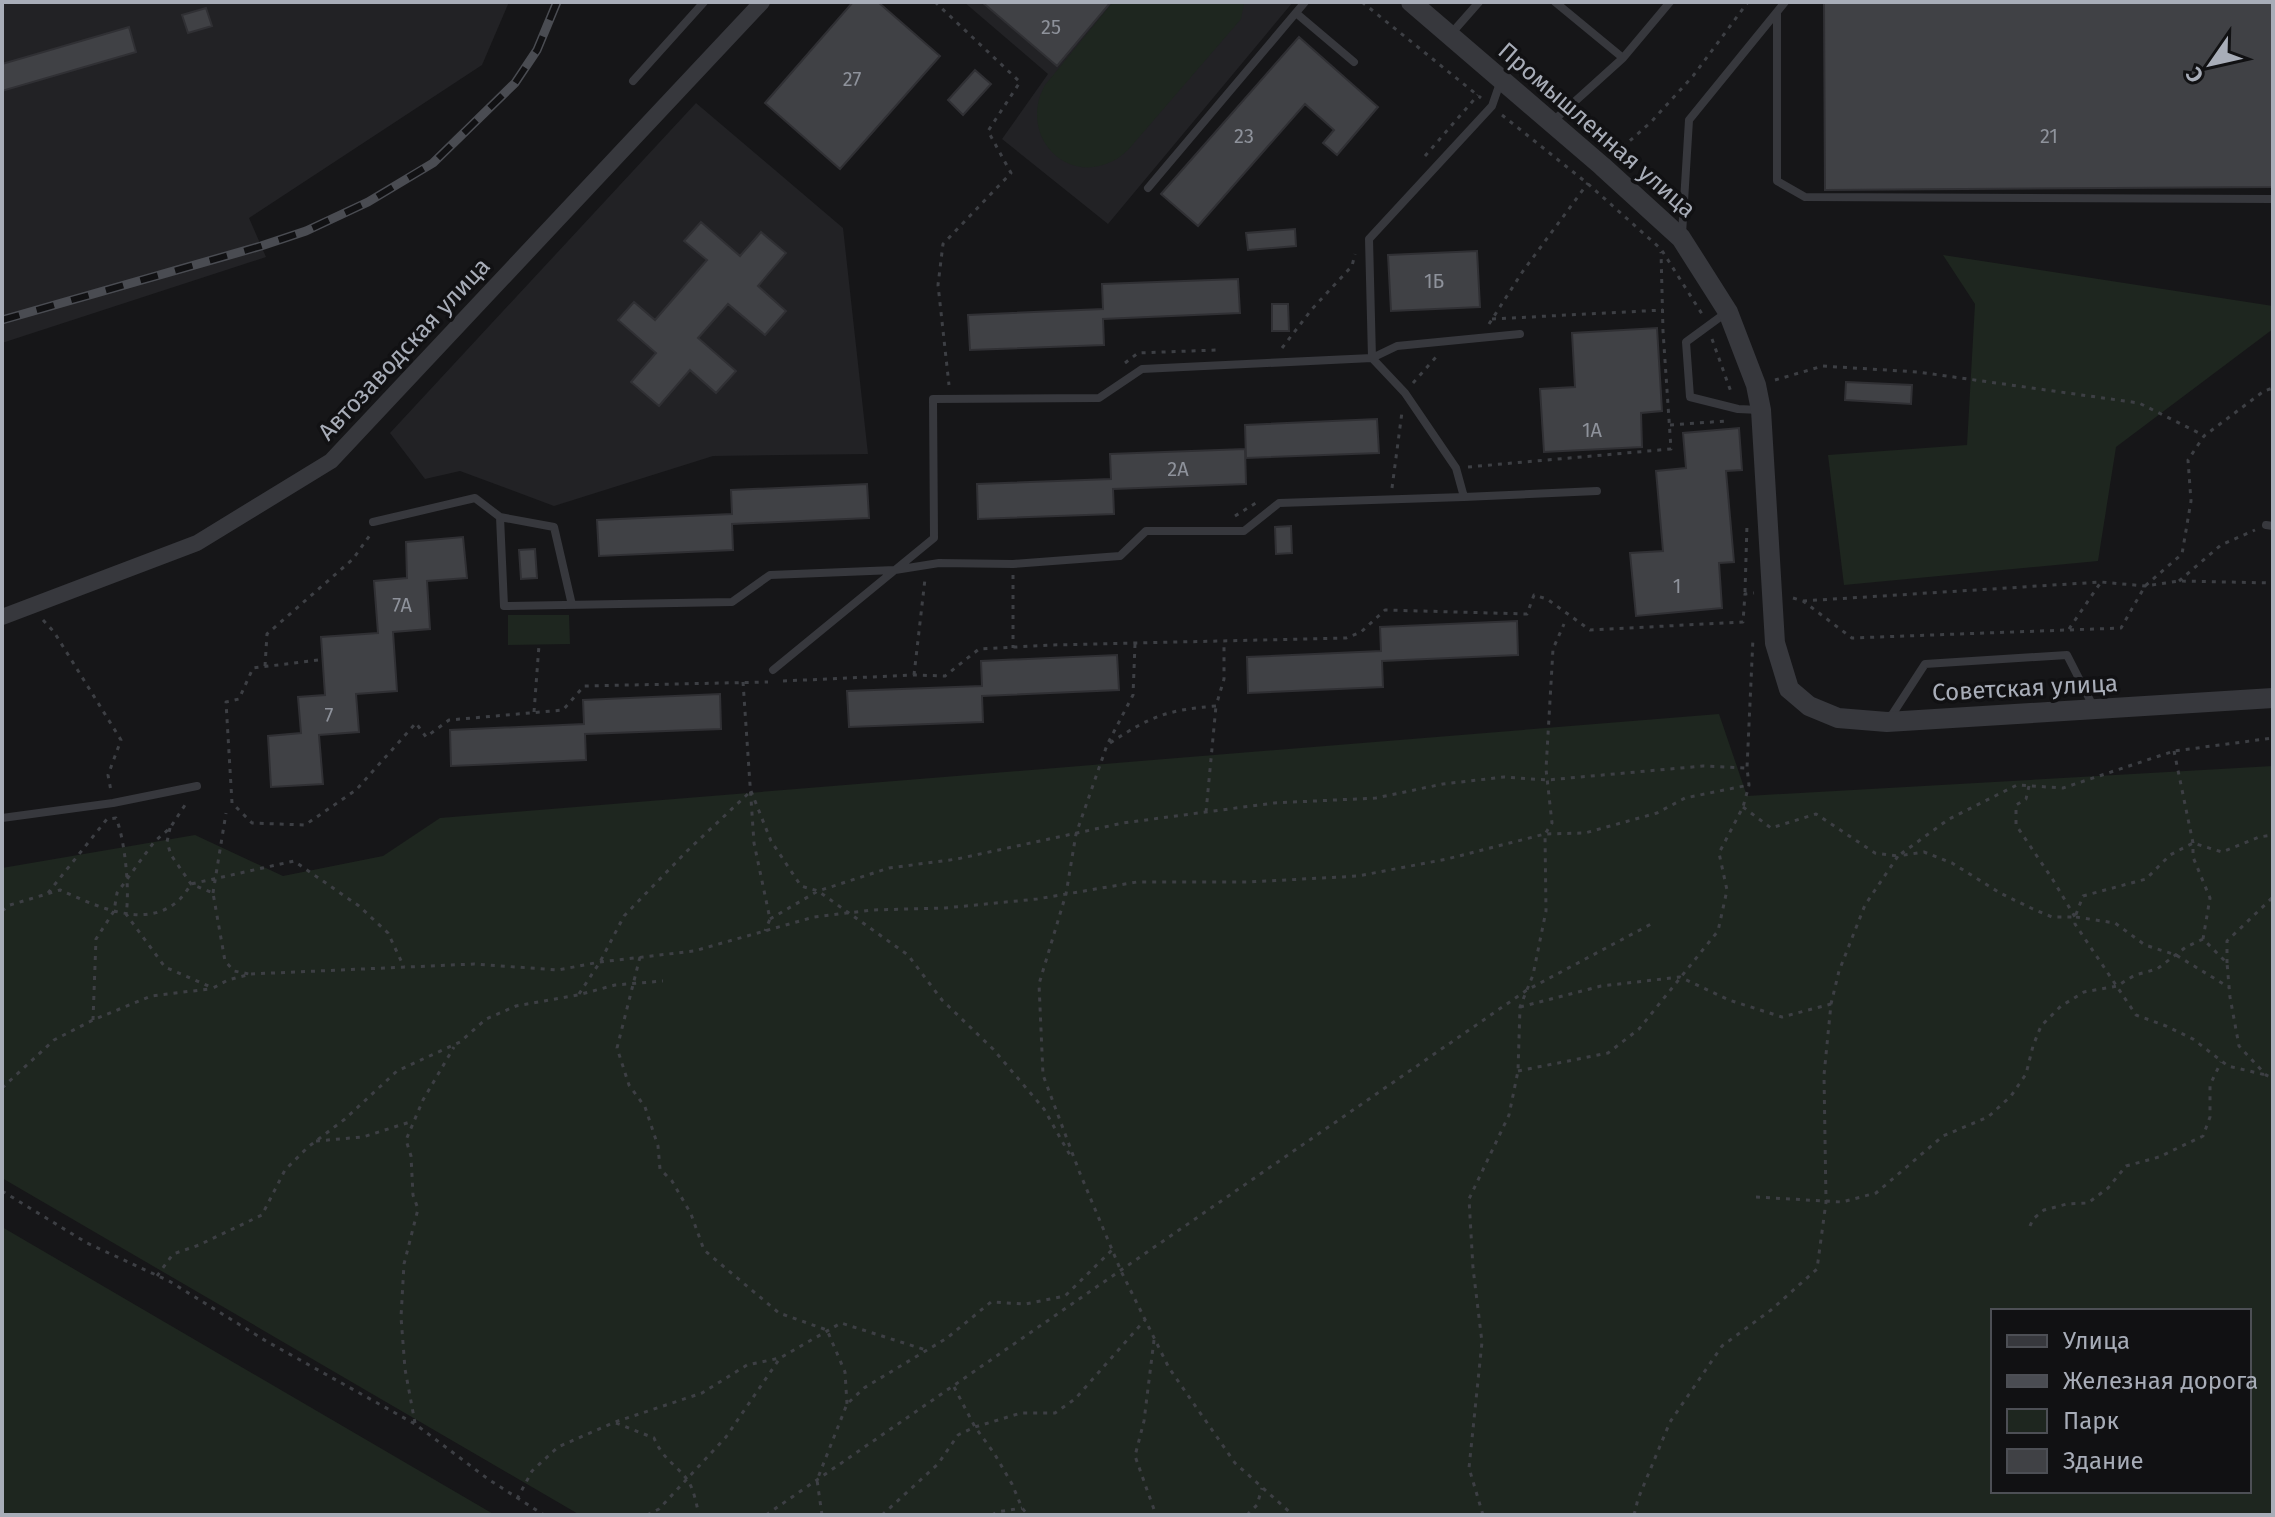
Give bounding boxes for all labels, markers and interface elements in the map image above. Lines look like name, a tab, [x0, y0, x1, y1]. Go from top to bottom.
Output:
house number: 25	[1041, 15, 1061, 39]
north arrow	[2171, 24, 2251, 104]
street label: Промышленная улица	[1493, 37, 1701, 223]
text: С	[2180, 62, 2210, 88]
house number: 27	[843, 67, 861, 91]
house number: 23	[1234, 124, 1254, 148]
house number: 21	[2040, 124, 2058, 148]
street label: Автозаводская улица	[312, 252, 496, 446]
house number: 1Б	[1424, 269, 1444, 293]
house number: 1А	[1582, 418, 1603, 442]
house number: 2А	[1167, 457, 1189, 481]
house number: 1	[1673, 574, 1681, 598]
house number: 7А	[392, 593, 412, 617]
street label: Советская улица	[1931, 669, 2119, 707]
house number: 7	[325, 703, 334, 727]
legend	[1991, 1309, 2251, 1493]
text: Улица	[2063, 1327, 2130, 1355]
text: Железная дорога	[2063, 1367, 2258, 1395]
text: Парк	[2063, 1407, 2120, 1435]
text: Здание	[2063, 1447, 2144, 1475]

